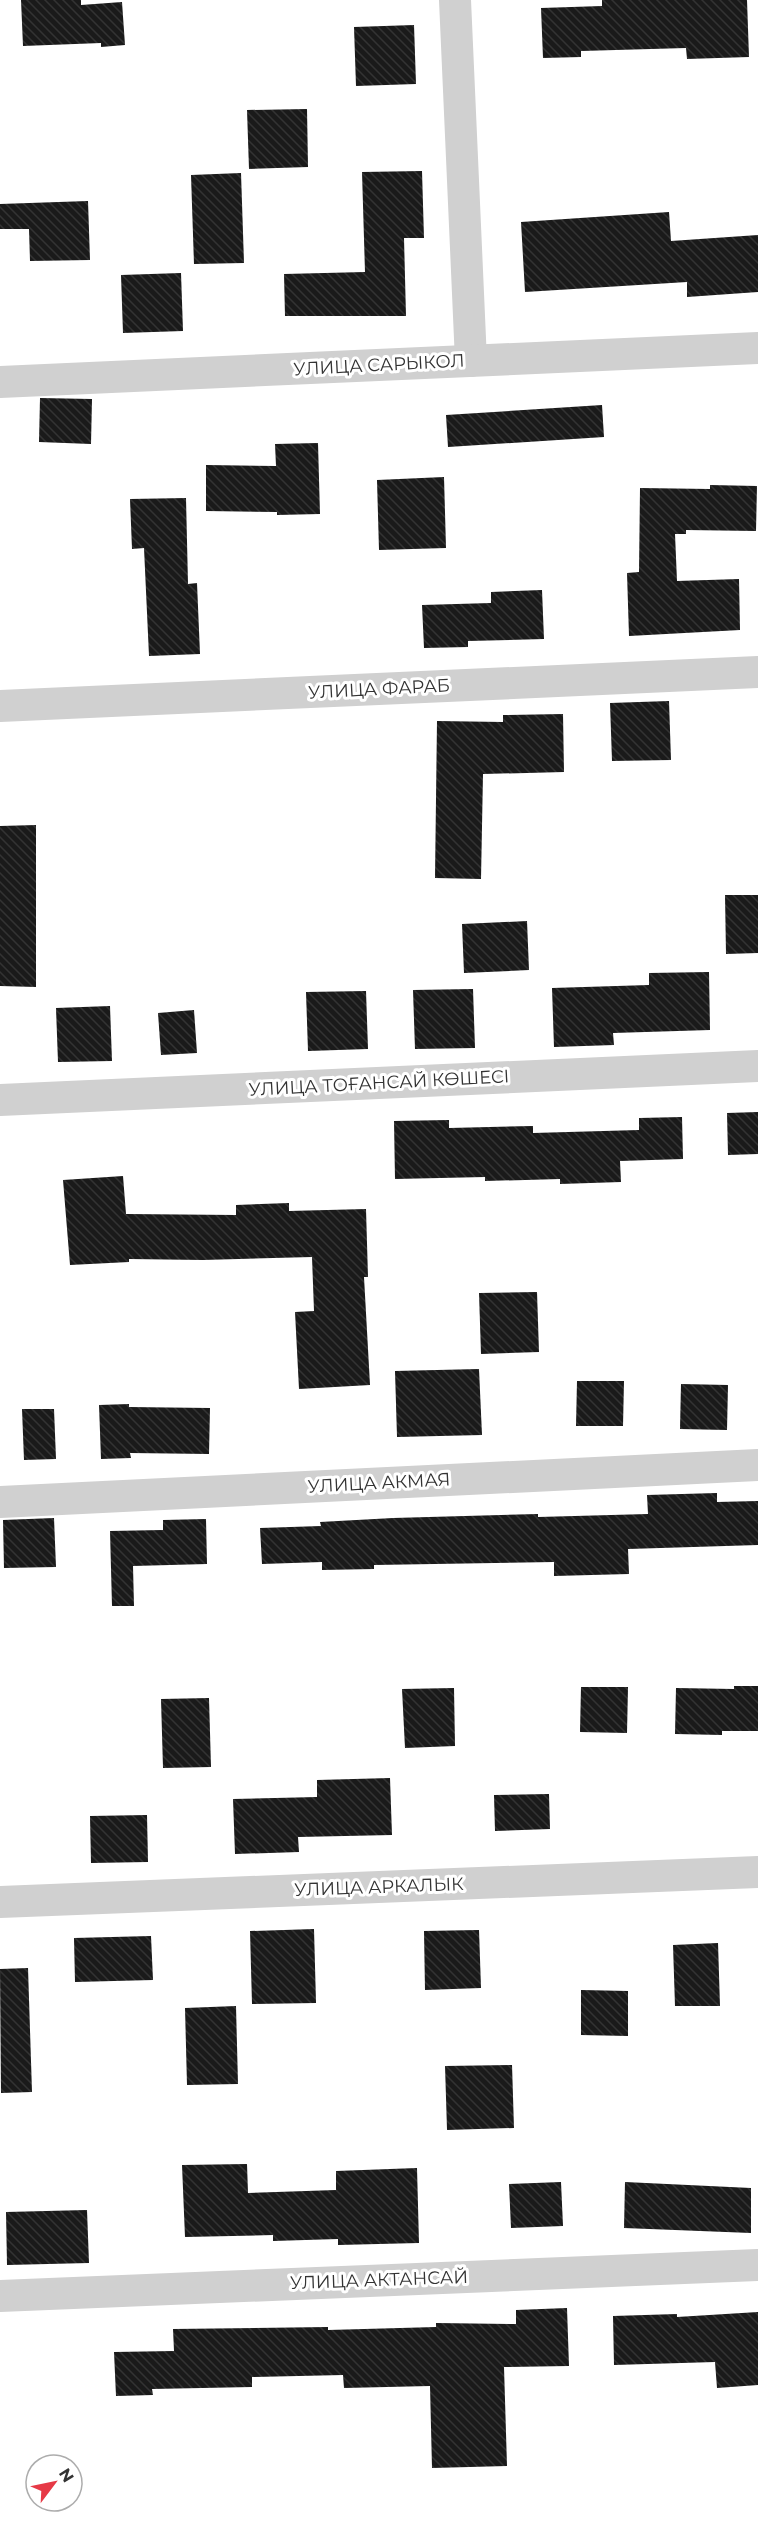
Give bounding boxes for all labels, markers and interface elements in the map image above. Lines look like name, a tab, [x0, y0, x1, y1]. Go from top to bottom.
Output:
street label: УЛИЦА САРЫКОЛ	[293, 350, 465, 380]
street label: УЛИЦА ФАРАБ	[308, 674, 450, 704]
street label: УЛИЦА ТОҒАНСАЙ КӨШЕСІ	[248, 1065, 510, 1101]
street label: УЛИЦА АКМАЯ	[307, 1468, 451, 1498]
street label: УЛИЦА АРКАЛЫК	[294, 1873, 464, 1901]
street label: УЛИЦА АКТАНСАЙ	[290, 2266, 468, 2294]
north arrow	[24, 2453, 84, 2513]
text: N	[55, 2465, 78, 2486]

